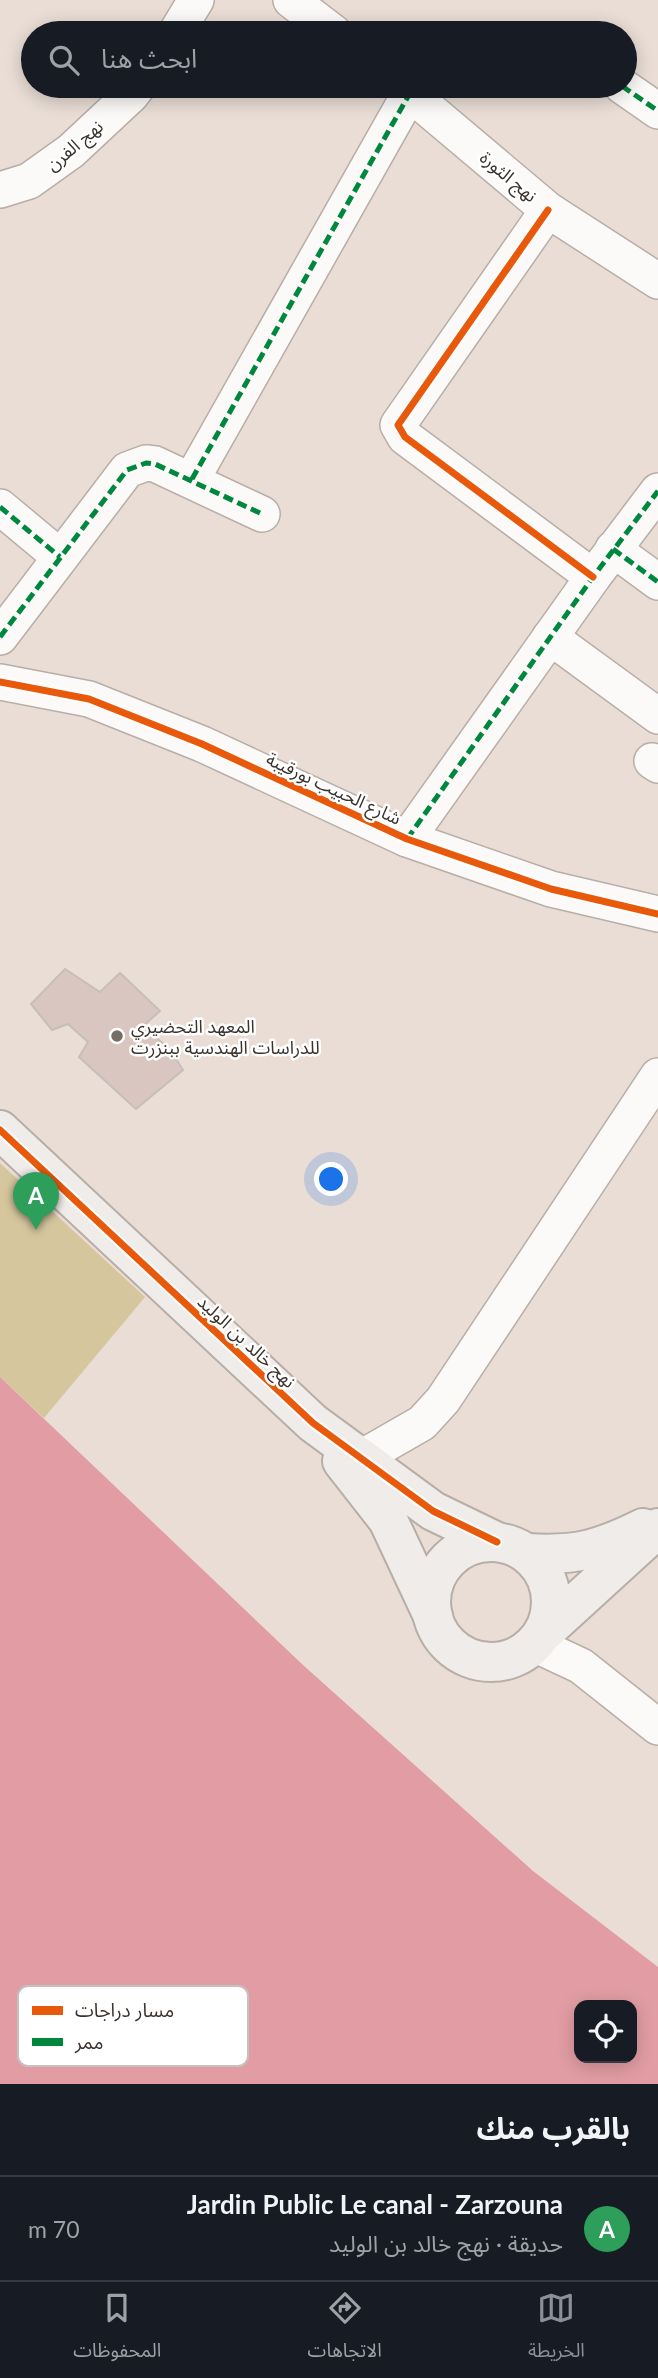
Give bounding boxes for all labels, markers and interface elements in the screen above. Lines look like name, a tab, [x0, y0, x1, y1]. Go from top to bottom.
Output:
search box	[21, 21, 637, 98]
icon: search	[45, 41, 83, 79]
text: ابحث هنا	[101, 42, 197, 74]
street label: نهج الفرن	[41, 115, 109, 177]
street label: نهج الثورة	[474, 146, 542, 208]
street label: شارع الحبيب بورقيبة	[261, 747, 405, 833]
place label: المعهد التحضيري للدراسات الهندسية ببنزرت	[131, 1015, 320, 1059]
marker: المعهد التحضيري للدراسات الهندسية ببنزرت	[109, 1028, 125, 1044]
your location	[314, 1162, 348, 1196]
pin: A	[13, 1172, 59, 1230]
street label: نهج خالد بن الوليد	[191, 1290, 301, 1394]
legend	[18, 1986, 248, 2066]
text: مسار دراجات	[75, 1998, 174, 2022]
map controls	[574, 2000, 637, 2063]
button: locate	[574, 2000, 637, 2063]
text: ممر	[74, 2030, 103, 2054]
text: بالقرب منك	[476, 2109, 630, 2145]
text: Jardin Public Le canal - Zarzouna	[187, 2188, 563, 2220]
text: 70 m	[28, 2215, 80, 2243]
text: A	[599, 2215, 615, 2243]
text: حديقة · نهج خالد بن الوليد	[329, 2229, 563, 2257]
tab: المحفوظات	[73, 2289, 161, 2371]
tab: الاتجاهات	[308, 2289, 382, 2371]
tab: الخريطة	[528, 2289, 585, 2371]

